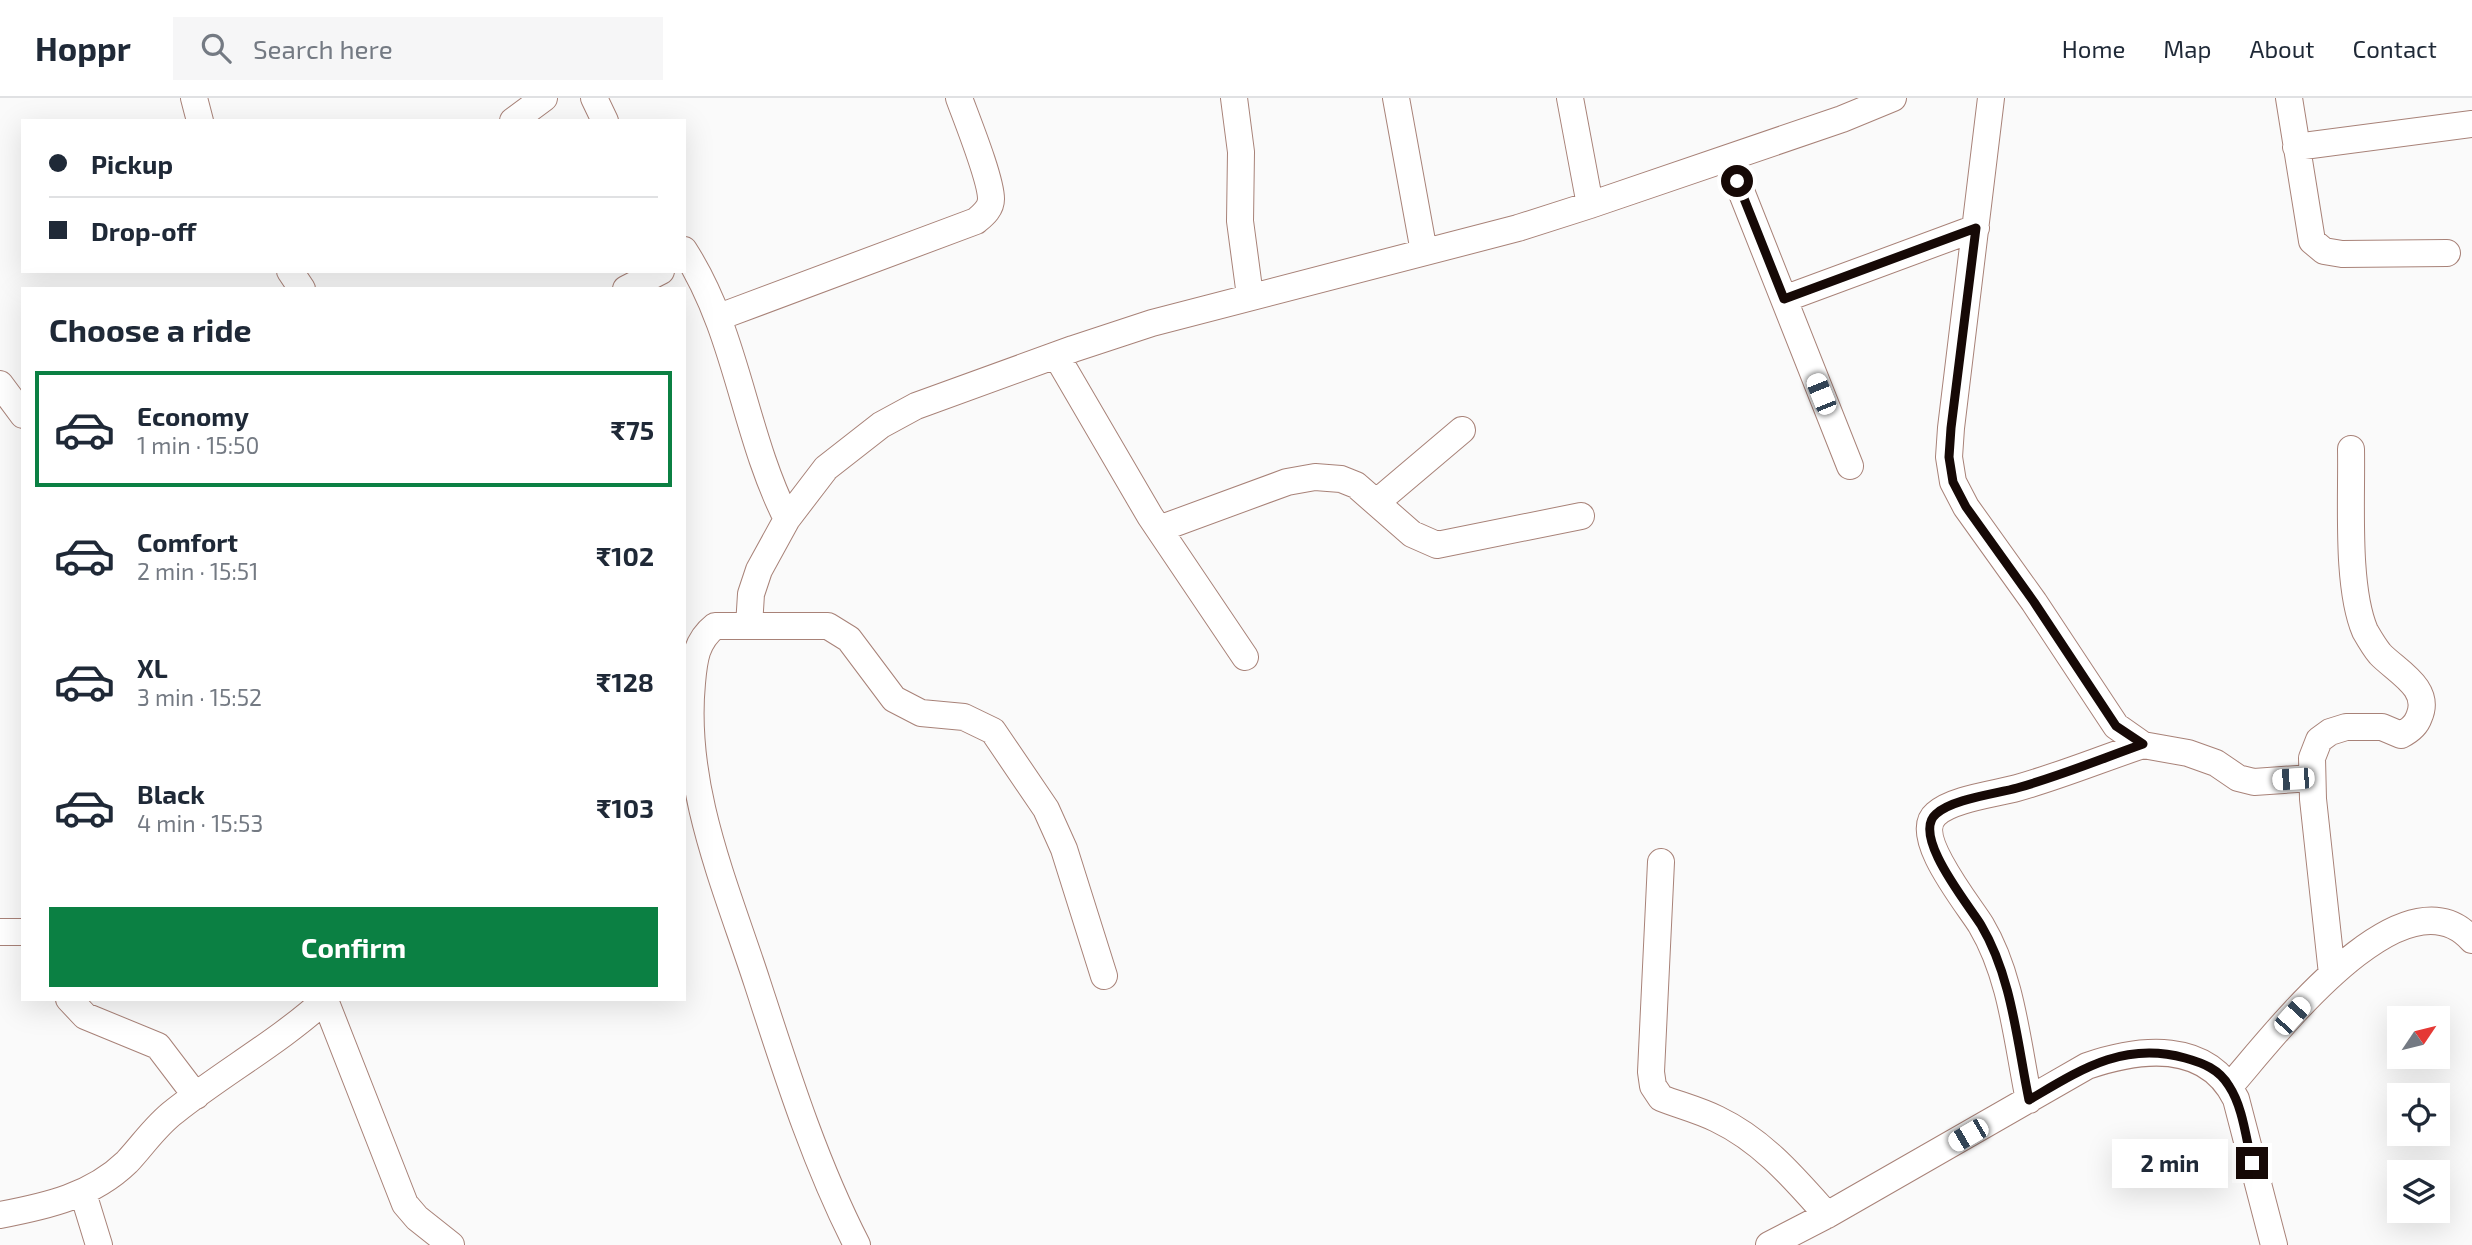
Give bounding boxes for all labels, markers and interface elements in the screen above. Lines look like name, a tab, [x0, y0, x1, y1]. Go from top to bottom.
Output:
search box	[173, 17, 663, 80]
text: Hoppr	[35, 28, 131, 68]
icon: search	[197, 29, 235, 67]
text: Search here	[253, 33, 393, 64]
text: Home	[2062, 34, 2125, 63]
text: Map	[2163, 34, 2211, 63]
text: About	[2249, 34, 2315, 63]
text: Contact	[2353, 34, 2437, 63]
text: Pickup	[91, 148, 173, 179]
route start	[1721, 165, 1753, 197]
text: Drop-off	[91, 215, 196, 246]
text: Choose a ride	[49, 310, 252, 348]
car	[1804, 371, 1839, 417]
icon: car	[53, 398, 116, 461]
text: Economy	[137, 400, 249, 431]
text: ₹75	[611, 414, 654, 445]
text: 1 min · 15:50	[137, 431, 259, 459]
icon: car	[53, 524, 116, 587]
text: Comfort	[137, 526, 238, 557]
text: ₹102	[596, 540, 654, 571]
text: 2 min · 15:51	[137, 557, 258, 585]
icon: car	[53, 650, 116, 713]
text: XL	[137, 652, 168, 683]
text: ₹128	[596, 666, 654, 697]
text: 3 min · 15:52	[137, 683, 262, 711]
car	[2272, 767, 2315, 791]
icon: car	[53, 776, 116, 839]
text: Black	[137, 778, 205, 809]
text: ₹103	[596, 792, 654, 823]
text: 4 min · 15:53	[137, 809, 263, 837]
button: Confirm	[49, 907, 658, 987]
car	[2271, 993, 2314, 1039]
north arrow	[2387, 1006, 2450, 1069]
map controls	[2387, 1006, 2450, 1223]
button: locate	[2387, 1083, 2450, 1146]
car	[1945, 1115, 1992, 1155]
callout: 2 min	[2112, 1138, 2228, 1188]
route end	[2236, 1147, 2268, 1179]
text: 2 min	[2141, 1149, 2199, 1177]
button: layers	[2387, 1160, 2450, 1223]

